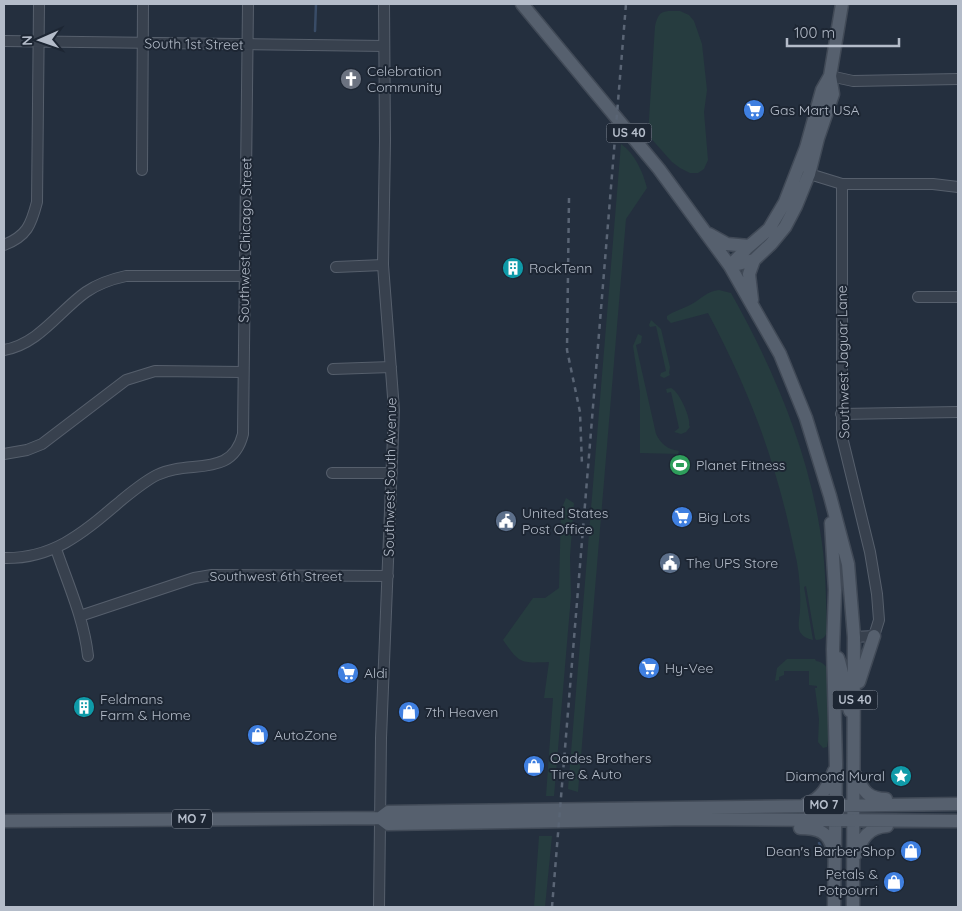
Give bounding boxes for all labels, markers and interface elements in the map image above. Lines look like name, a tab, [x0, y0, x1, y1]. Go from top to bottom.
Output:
north arrow	[15, 15, 65, 65]
scale bar	[787, 15, 900, 47]
text: 100 m	[794, 23, 835, 42]
street label: South 1st Street	[144, 34, 244, 54]
text: N	[18, 35, 36, 46]
place label: Celebration Community	[367, 62, 442, 96]
church icon: Celebration Community	[339, 67, 363, 91]
supermarket icon: Gas Mart USA	[742, 98, 766, 122]
place label: Gas Mart USA	[770, 101, 860, 119]
road number: US 40	[606, 124, 652, 142]
street label: Southwest Chicago Street	[235, 157, 255, 323]
building icon: RockTenn	[501, 256, 525, 280]
place label: RockTenn	[529, 259, 592, 277]
street label: Southwest Jaguar Lane	[833, 285, 853, 439]
street label: Southwest South Avenue	[380, 397, 400, 557]
sports icon: Planet Fitness	[668, 453, 692, 477]
place label: Planet Fitness	[696, 456, 785, 474]
place label: United States Post Office	[522, 504, 608, 538]
supermarket icon: Big Lots	[670, 505, 694, 529]
place label: Big Lots	[698, 508, 750, 526]
public building icon: United States Post Office	[494, 509, 518, 533]
public building icon: The UPS Store	[658, 551, 682, 575]
place label: The UPS Store	[686, 554, 778, 572]
street label: Southwest 6th Street	[210, 567, 343, 585]
supermarket icon: Hy-Vee	[637, 656, 661, 680]
place label: Hy-Vee	[665, 659, 713, 677]
supermarket icon: Aldi	[336, 661, 360, 685]
place label: Aldi	[364, 664, 388, 682]
place label: Feldmans Farm & Home	[100, 690, 191, 724]
road number: US 40	[832, 690, 878, 710]
building icon: Feldmans Farm & Home	[72, 695, 96, 719]
shop icon: 7th Heaven	[397, 700, 421, 724]
place label: 7th Heaven	[425, 703, 498, 721]
shop icon: AutoZone	[246, 723, 270, 747]
place label: AutoZone	[274, 726, 337, 744]
place label: Oades Brothers Tire & Auto	[550, 749, 651, 783]
shop icon: Oades Brothers Tire & Auto	[522, 754, 546, 778]
place icon: Diamond Mural	[889, 764, 913, 788]
place label: Diamond Mural	[785, 767, 885, 785]
road number: MO 7	[804, 796, 844, 814]
road number: MO 7	[172, 810, 212, 829]
shop icon: Dean's Barber Shop	[899, 839, 923, 863]
place label: Dean's Barber Shop	[766, 842, 895, 860]
place label: Petals & Potpourri	[818, 865, 878, 899]
shop icon: Petals & Potpourri	[882, 870, 906, 894]

